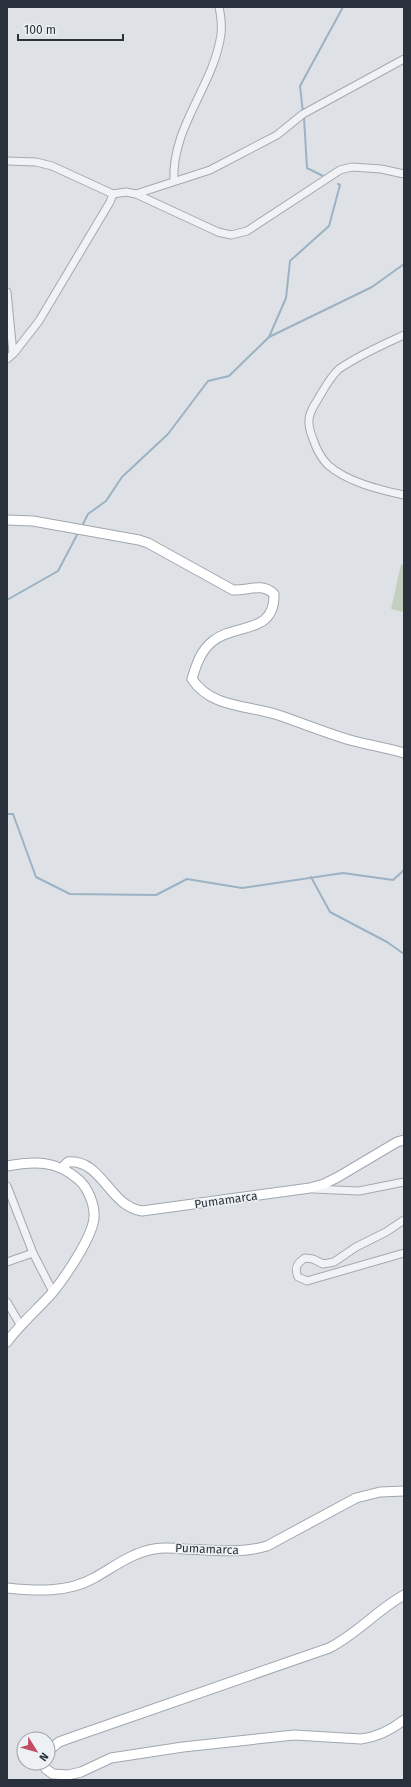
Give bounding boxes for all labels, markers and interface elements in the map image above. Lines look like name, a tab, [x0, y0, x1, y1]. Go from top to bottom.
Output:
scale bar	[18, 16, 123, 42]
text: 100 m	[24, 23, 56, 37]
street label: Pumamarca	[193, 1189, 259, 1211]
street label: Pumamarca	[175, 1541, 239, 1557]
north arrow	[16, 1731, 56, 1771]
text: N	[36, 1750, 51, 1764]

